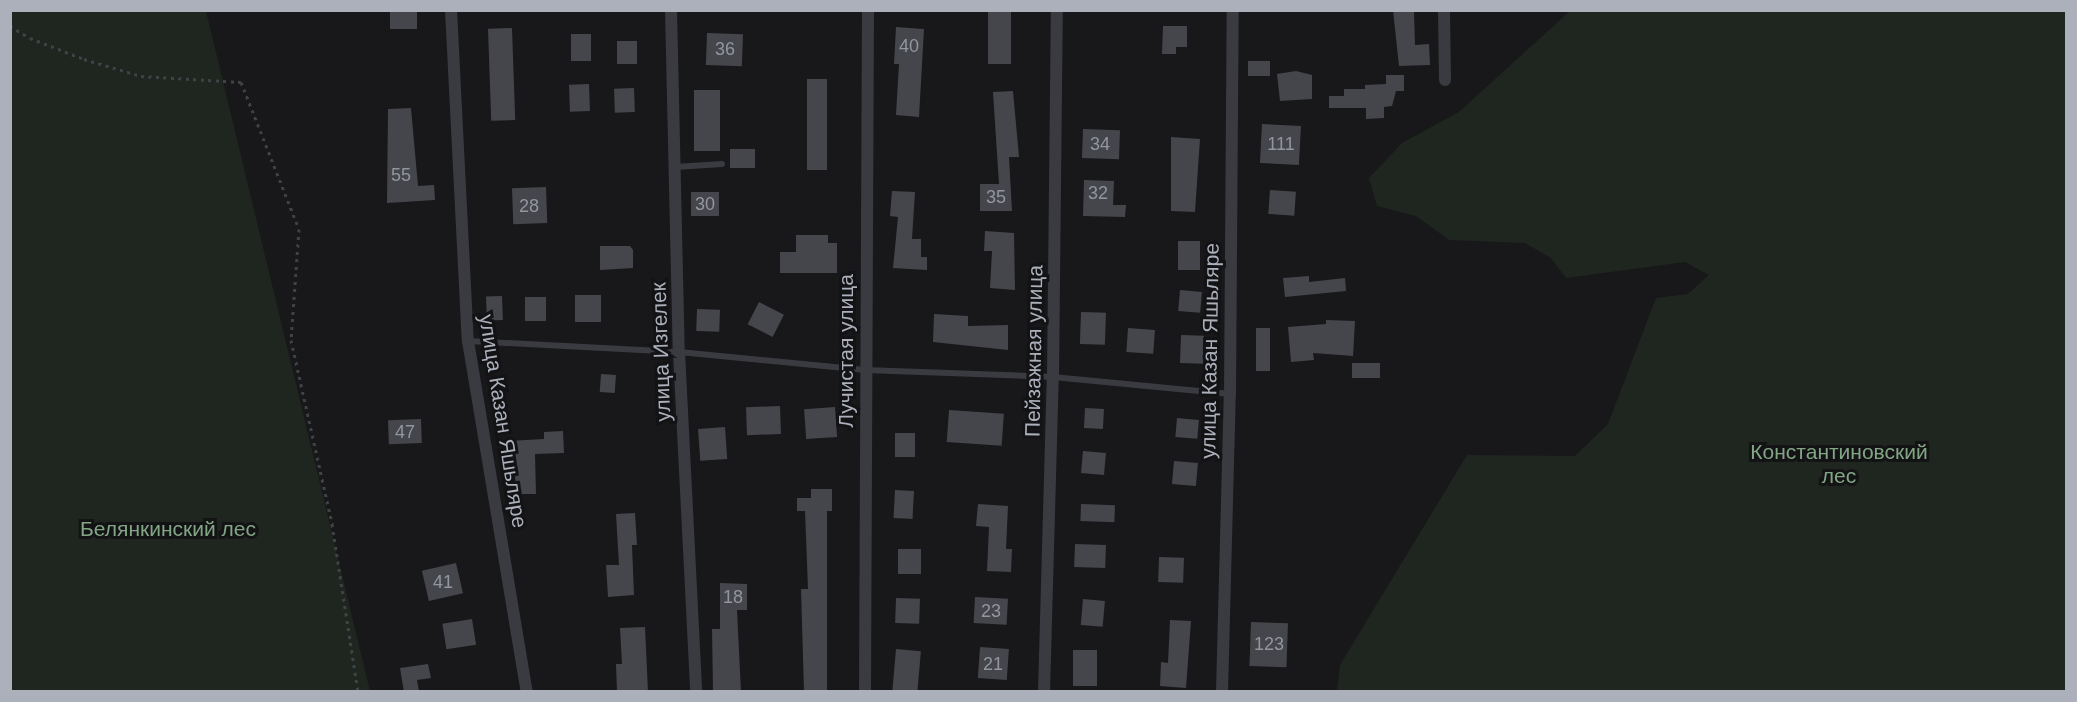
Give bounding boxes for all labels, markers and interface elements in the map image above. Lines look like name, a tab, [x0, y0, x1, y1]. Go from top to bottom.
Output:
house number: 40	[899, 35, 919, 57]
house number: 36	[715, 38, 735, 60]
house number: 34	[1090, 133, 1110, 155]
house number: 111	[1267, 133, 1295, 155]
house number: 55	[391, 164, 411, 186]
house number: 32	[1088, 182, 1108, 204]
house number: 35	[986, 186, 1006, 208]
house number: 30	[695, 193, 715, 215]
house number: 28	[519, 195, 539, 217]
street label: улица Казан Яшьляре	[1196, 243, 1224, 459]
street label: Пейзажная улица	[1020, 265, 1048, 437]
street label: Лучистая улица	[833, 274, 859, 428]
street label: улица Изгелек	[646, 282, 676, 422]
street label: улица Казан Яшьляре	[474, 312, 532, 530]
house number: 47	[395, 421, 415, 443]
park label: Константиновский лес	[1750, 439, 1928, 489]
park label: Белянкинский лес	[80, 516, 256, 542]
house number: 41	[433, 571, 453, 593]
house number: 18	[723, 586, 743, 608]
house number: 23	[981, 600, 1001, 622]
house number: 123	[1254, 633, 1284, 655]
house number: 21	[983, 653, 1003, 675]

